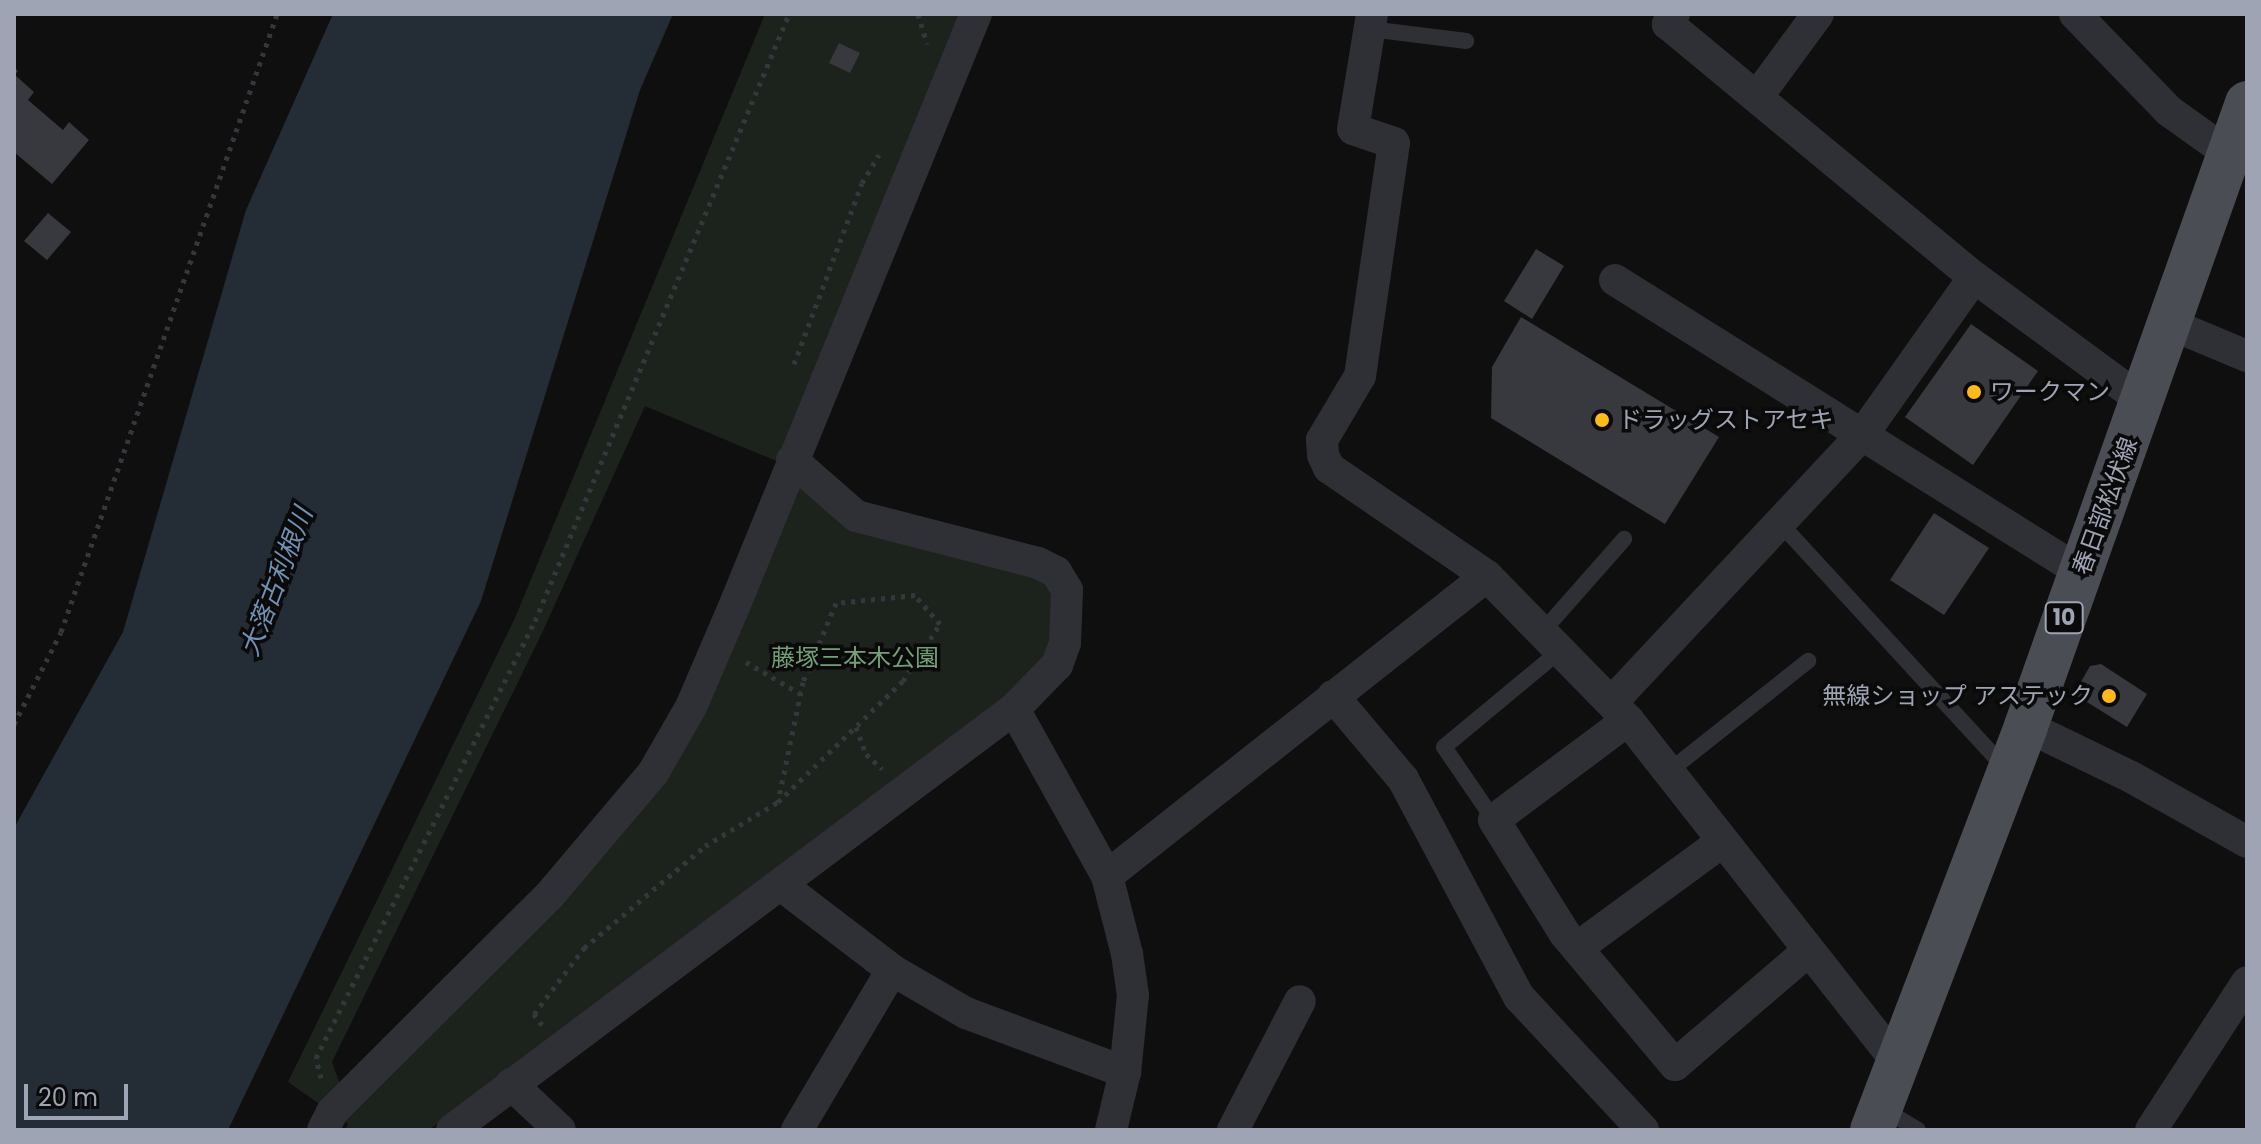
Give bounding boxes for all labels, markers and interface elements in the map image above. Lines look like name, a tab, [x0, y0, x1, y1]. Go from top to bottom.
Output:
place label: ワークマン	[1990, 378, 2110, 406]
marker: ワークマン	[1965, 383, 1983, 401]
place label: ドラッグストアセキ	[1618, 406, 1834, 434]
marker: ドラッグストアセキ	[1593, 411, 1611, 429]
street label: 春日部松伏線	[2067, 433, 2143, 579]
water label: 大落古利根川	[234, 504, 320, 660]
road number: 10	[2044, 600, 2084, 636]
park label: 藤塚三本木公園	[771, 644, 939, 672]
place label: 無線ショップ アステック	[1823, 682, 2093, 710]
marker: 無線ショップ アステック	[2100, 687, 2118, 705]
scale bar	[28, 1068, 132, 1118]
text: 20 m	[38, 1081, 98, 1114]

